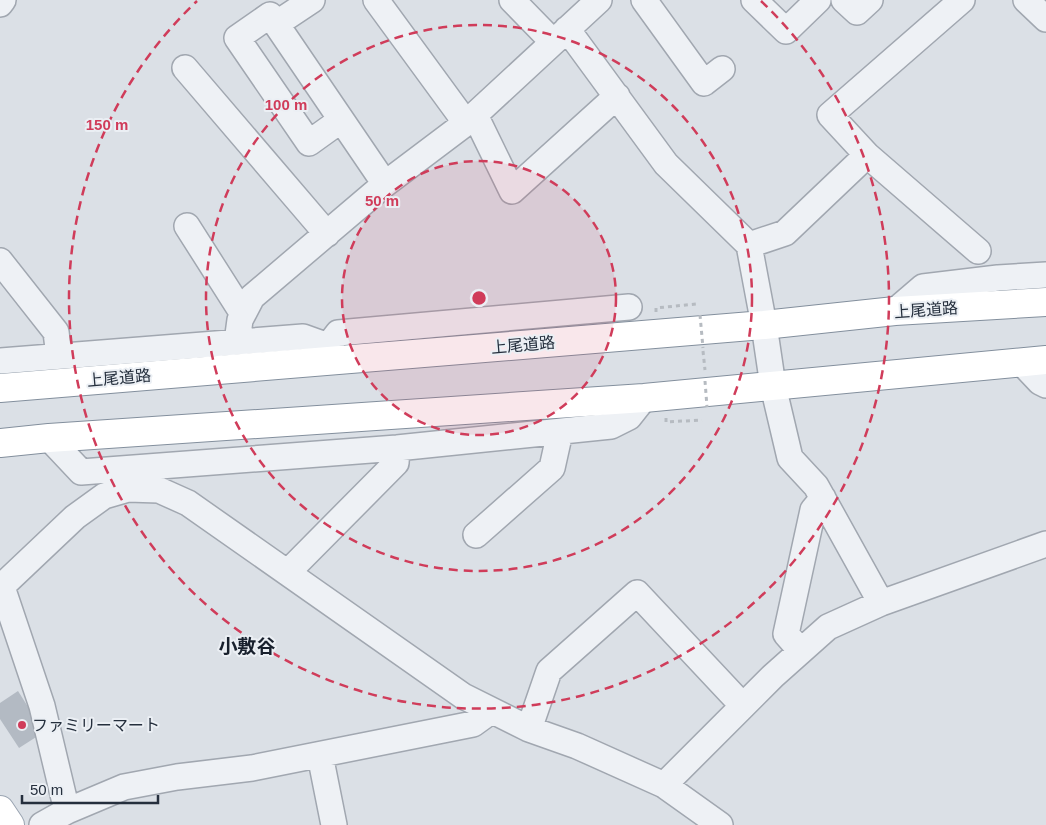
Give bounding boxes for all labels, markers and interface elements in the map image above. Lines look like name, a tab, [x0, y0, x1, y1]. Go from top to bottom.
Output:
text: 100 m	[265, 96, 307, 113]
text: 150 m	[86, 116, 128, 133]
text: 50 m	[365, 192, 399, 209]
centre of rings	[470, 289, 488, 307]
street label: 上尾道路	[893, 299, 959, 321]
street label: 上尾道路	[490, 334, 556, 356]
street label: 上尾道路	[86, 367, 152, 389]
district label: 小敷谷	[218, 636, 276, 657]
place label: ファミリーマート	[32, 717, 160, 734]
marker: ファミリーマート	[16, 719, 28, 731]
scale bar	[22, 772, 159, 804]
text: 50 m	[30, 781, 63, 798]

